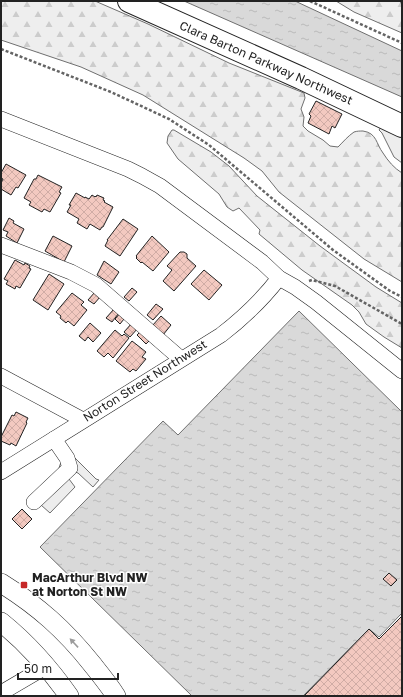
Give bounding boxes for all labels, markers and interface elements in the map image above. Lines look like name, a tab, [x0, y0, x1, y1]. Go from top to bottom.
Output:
street label: Clara Barton Parkway Northwest	[177, 17, 355, 108]
street label: Norton Street Northwest	[80, 336, 210, 425]
place label: MacArthur Blvd NW at Norton St NW	[32, 570, 148, 599]
marker: MacArthur Blvd NW at Norton St NW	[19, 580, 29, 590]
one-way arrow	[70, 638, 79, 648]
scale bar	[18, 655, 118, 681]
text: 50 m	[24, 661, 52, 676]

